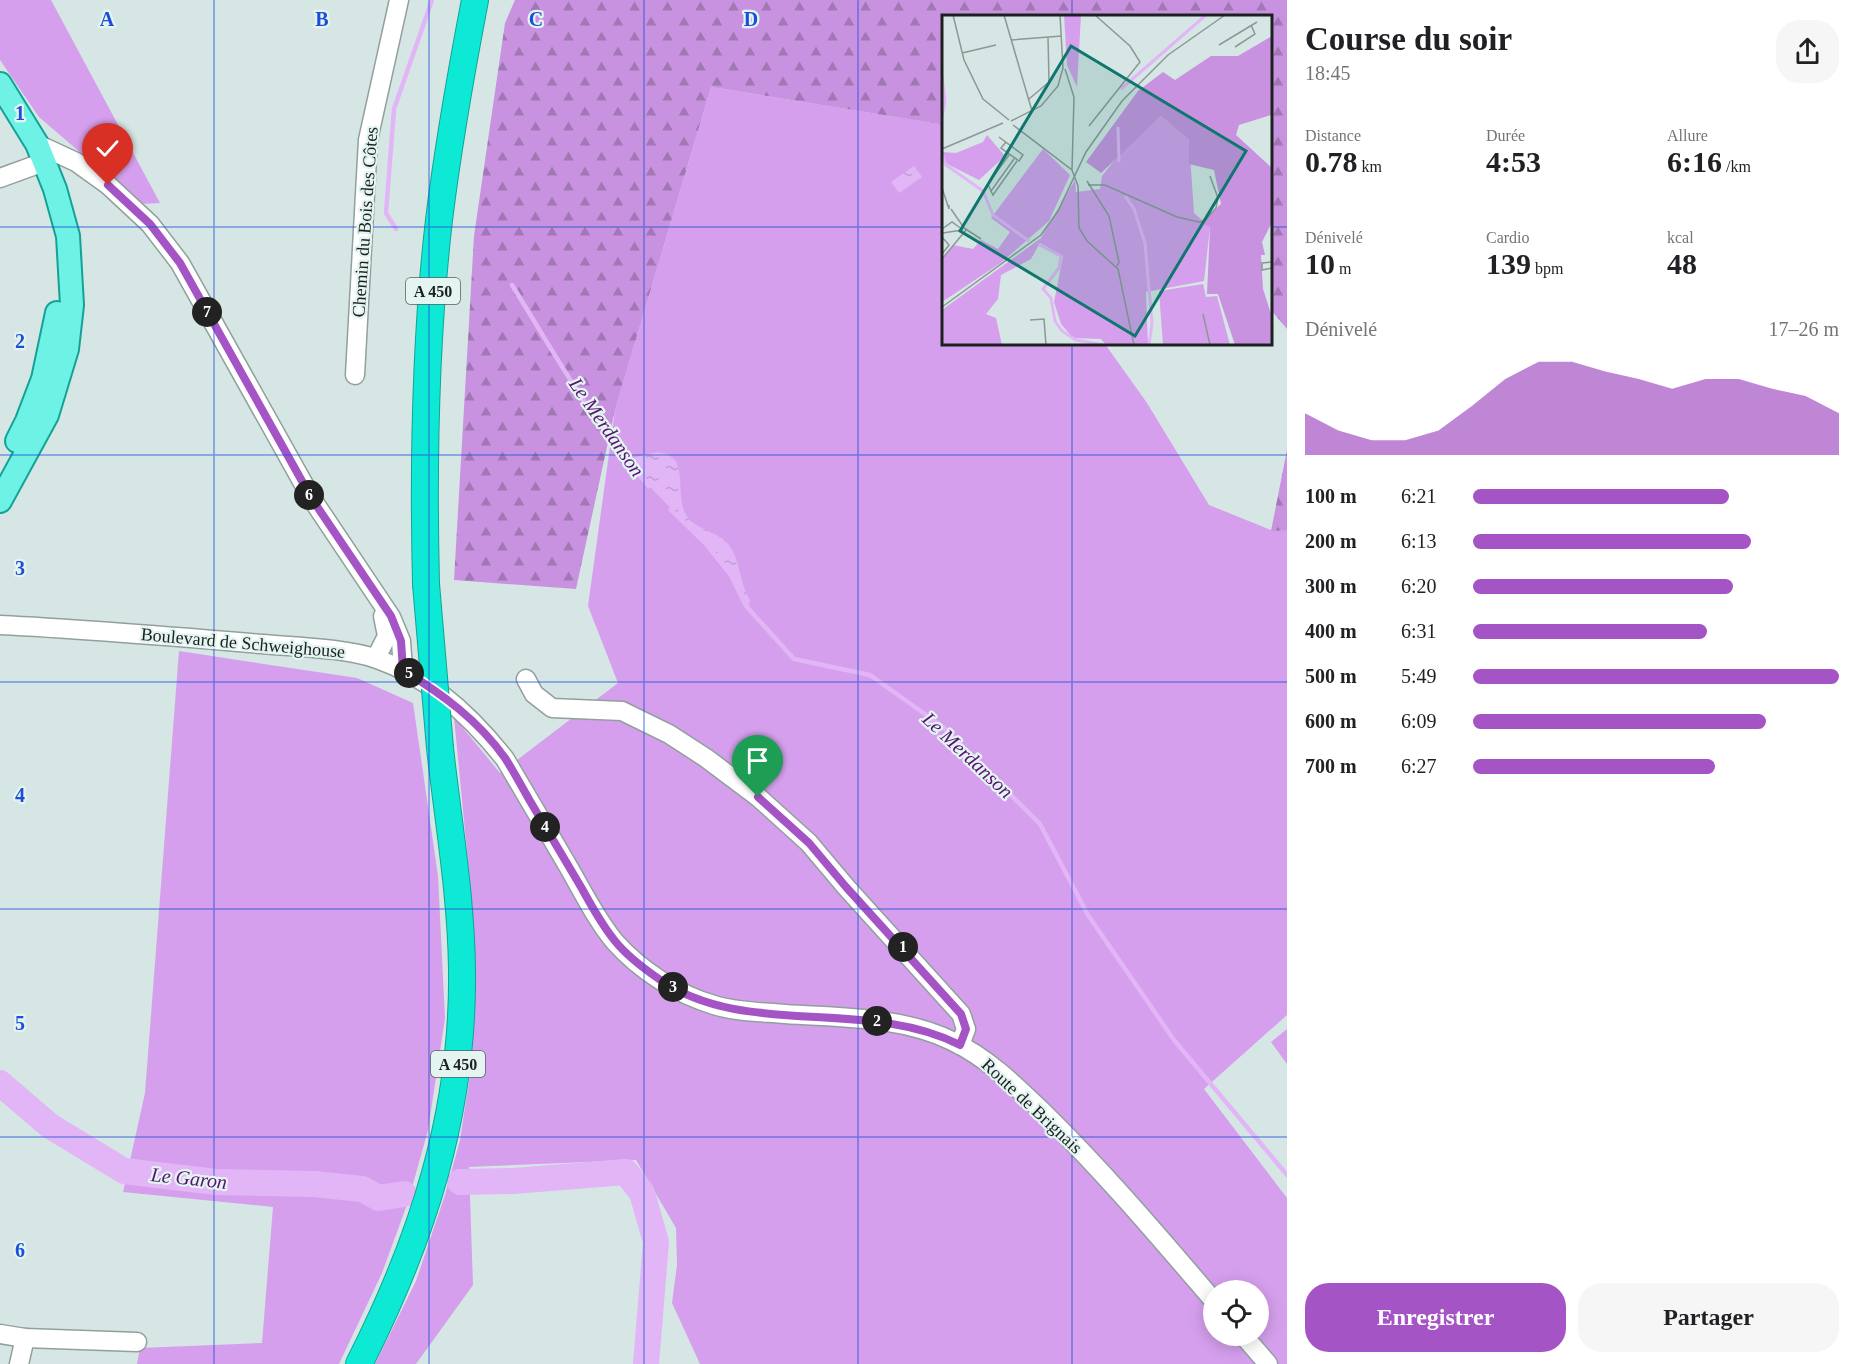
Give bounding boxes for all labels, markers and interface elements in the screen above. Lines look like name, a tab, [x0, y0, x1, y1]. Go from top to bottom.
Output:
text: A	[100, 8, 115, 30]
text: B	[315, 8, 329, 30]
text: C	[529, 8, 543, 30]
text: D	[744, 8, 758, 30]
inset map	[942, 15, 1272, 345]
button: share	[1776, 20, 1839, 83]
text: Course du soir	[1305, 21, 1512, 57]
text: 18:45	[1305, 62, 1351, 84]
text: 1	[15, 102, 25, 124]
pin	[82, 123, 133, 185]
street label: Chemin du Bois des Côtes	[348, 126, 382, 318]
text: Distance	[1305, 127, 1361, 144]
text: Durée	[1486, 127, 1525, 144]
text: Allure	[1667, 127, 1708, 144]
icon: check	[91, 132, 124, 165]
text: 0.78	[1305, 145, 1358, 178]
text: 4:53	[1486, 145, 1541, 178]
text: 6:16	[1667, 145, 1722, 178]
text: km	[1358, 158, 1382, 175]
text: /km	[1722, 158, 1751, 175]
text: Dénivelé	[1305, 229, 1363, 246]
text: Cardio	[1486, 229, 1530, 246]
text: kcal	[1667, 229, 1694, 246]
text: 10	[1305, 247, 1335, 280]
text: 139	[1486, 247, 1531, 280]
text: 48	[1667, 247, 1697, 280]
text: m	[1335, 260, 1351, 277]
text: bpm	[1531, 260, 1563, 277]
road number: A 450	[406, 278, 460, 304]
pin: 7	[192, 297, 222, 327]
text: 7	[203, 303, 211, 320]
text: Dénivelé	[1305, 318, 1377, 340]
text: 17–26 m	[1768, 318, 1839, 340]
text: 2	[15, 330, 25, 352]
water label: Le Merdanson	[564, 373, 649, 481]
pin: 6	[294, 480, 324, 510]
text: 100 m	[1305, 485, 1357, 507]
text: 6:21	[1401, 485, 1437, 507]
text: 6	[305, 486, 313, 503]
text: 200 m	[1305, 530, 1357, 552]
text: 6:13	[1401, 530, 1437, 552]
text: 3	[15, 557, 25, 579]
text: 300 m	[1305, 575, 1357, 597]
text: 6:20	[1401, 575, 1437, 597]
text: 400 m	[1305, 620, 1357, 642]
text: 6:31	[1401, 620, 1437, 642]
street label: Boulevard de Schweighouse	[140, 624, 346, 662]
pin: 5	[394, 658, 424, 688]
text: 5	[405, 664, 413, 681]
text: 500 m	[1305, 665, 1357, 687]
text: 5:49	[1401, 665, 1437, 687]
water label: Le Merdanson	[918, 707, 1018, 802]
text: 600 m	[1305, 710, 1357, 732]
text: 6:09	[1401, 710, 1437, 732]
pin	[732, 735, 783, 797]
icon: arrive	[741, 744, 774, 777]
text: 700 m	[1305, 755, 1357, 777]
text: 6:27	[1401, 755, 1437, 777]
text: 4	[15, 784, 25, 806]
pin: 4	[530, 812, 560, 842]
text: 4	[541, 818, 549, 835]
pin: 1	[888, 932, 918, 962]
text: 1	[899, 938, 907, 955]
pin: 3	[658, 972, 688, 1002]
text: 3	[669, 978, 677, 995]
pin: 2	[862, 1006, 892, 1036]
text: 5	[15, 1012, 25, 1034]
text: 2	[873, 1012, 881, 1029]
road number: A 450	[431, 1051, 485, 1077]
street label: Route de Brignais	[978, 1054, 1086, 1158]
water label: Le Garon	[149, 1163, 228, 1193]
text: 6	[15, 1239, 25, 1261]
map controls	[1203, 1280, 1269, 1346]
button: locate	[1203, 1280, 1269, 1346]
button: Enregistrer	[1305, 1283, 1566, 1352]
button: Partager	[1578, 1283, 1839, 1352]

